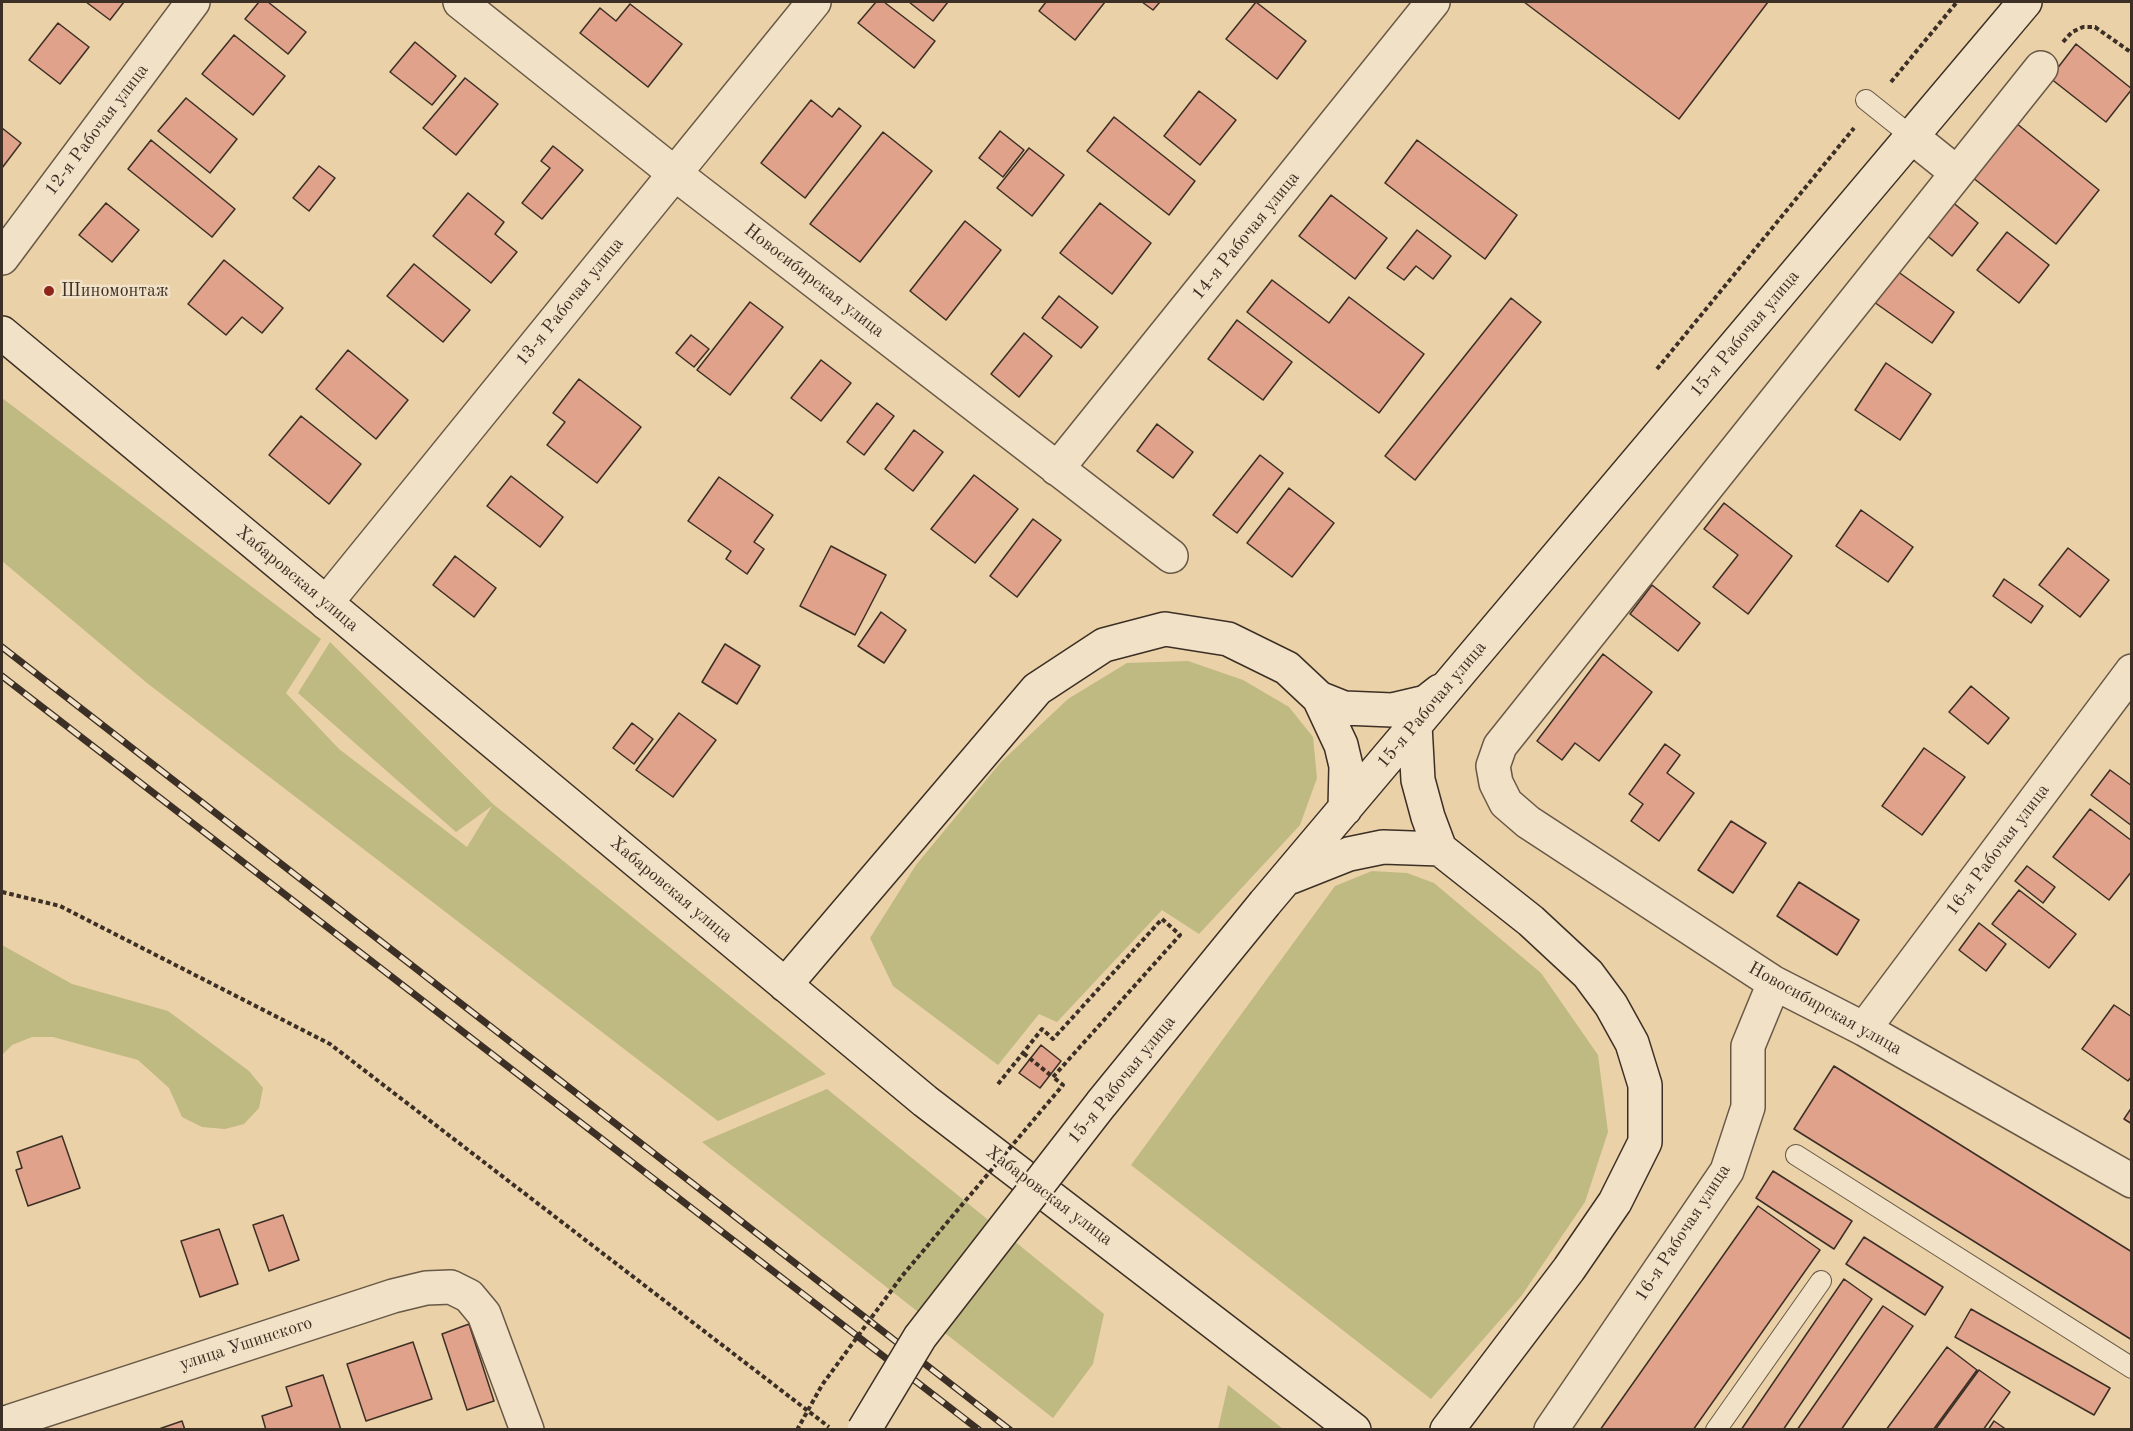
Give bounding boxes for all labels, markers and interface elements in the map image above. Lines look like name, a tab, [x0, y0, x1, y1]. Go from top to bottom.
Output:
street label: 12-я Рабочая улица	[40, 60, 154, 200]
street label: 14-я Рабочая улица	[1187, 167, 1305, 305]
street label: Новосибирская улица	[739, 219, 889, 343]
street label: 13-я Рабочая улица	[511, 233, 629, 371]
street label: 15-я Рабочая улица	[1686, 266, 1804, 402]
place label: Шиномонтаж	[61, 280, 169, 302]
marker: Шиномонтаж	[42, 284, 56, 298]
street label: Хабаровская улица	[231, 521, 363, 637]
street label: 15-я Рабочая улица	[1373, 637, 1491, 773]
street label: 16-я Рабочая улица	[1941, 780, 2055, 920]
street label: Хабаровская улица	[605, 832, 737, 948]
street label: Новосибирская улица	[1744, 958, 1906, 1060]
street label: 15-я Рабочая улица	[1063, 1011, 1181, 1149]
street label: Хабаровская улица	[981, 1141, 1117, 1251]
street label: 16-я Рабочая улица	[1631, 1160, 1735, 1306]
street label: улица Ушинского	[177, 1312, 315, 1376]

